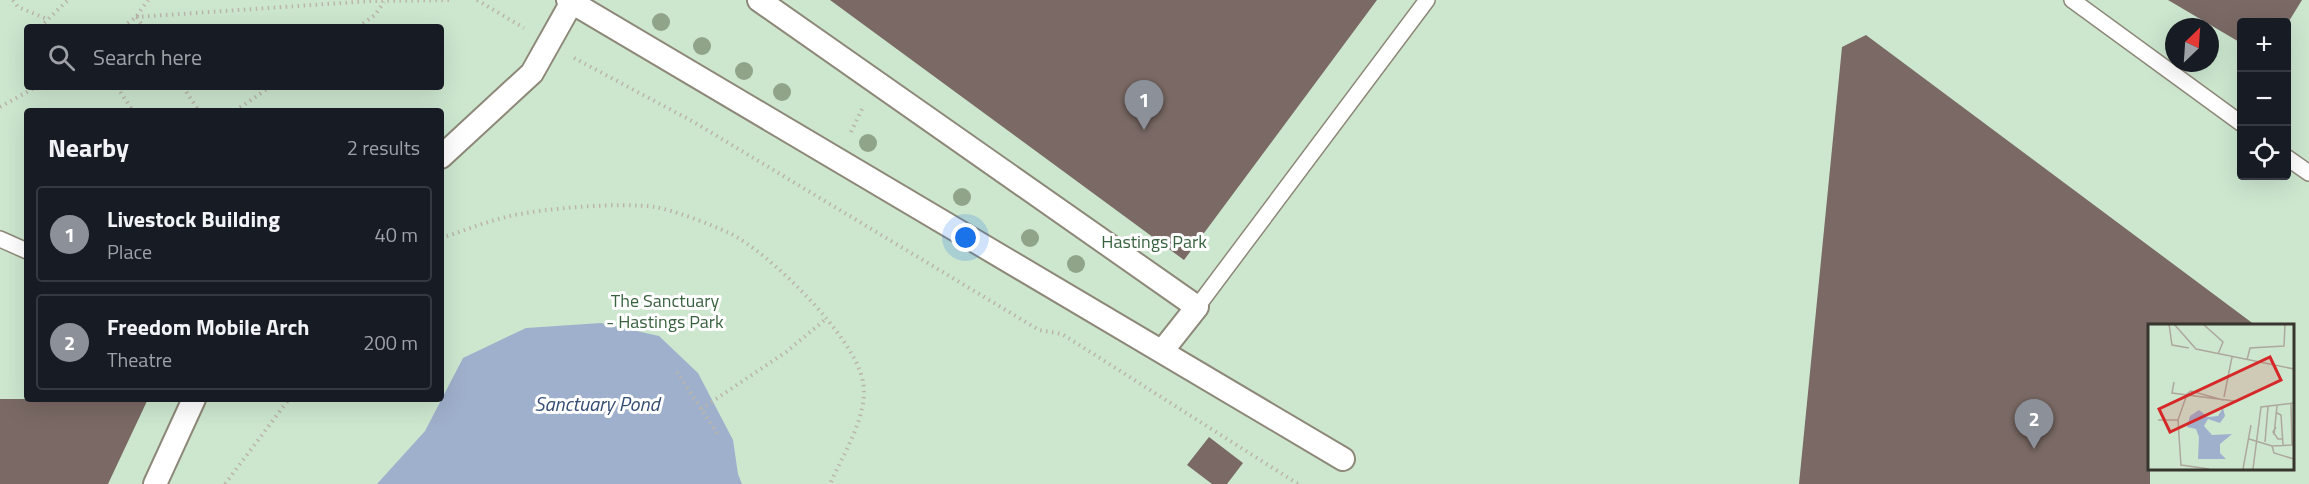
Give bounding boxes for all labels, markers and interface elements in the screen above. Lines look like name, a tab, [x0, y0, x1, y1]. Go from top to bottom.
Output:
north arrow	[2165, 18, 2219, 72]
map controls	[2237, 18, 2291, 180]
button: +	[2237, 18, 2291, 72]
search box	[24, 24, 444, 90]
text: Search here	[93, 40, 202, 74]
icon: search	[45, 41, 78, 74]
button: −	[2237, 72, 2291, 126]
pin: 1	[1124, 80, 1164, 130]
button: locate	[2237, 126, 2291, 180]
text: Nearby	[48, 128, 129, 167]
text: 2 results	[347, 132, 420, 163]
text: Livestock Building	[107, 202, 280, 236]
text: 1	[64, 219, 75, 250]
text: 40 m	[374, 219, 418, 250]
your location	[951, 223, 980, 252]
park label: Hastings Park	[1101, 228, 1207, 255]
text: Place	[107, 236, 152, 267]
park label: The Sanctuary - Hastings Park	[606, 287, 724, 335]
text: Freedom Mobile Arch	[107, 310, 310, 344]
inset map	[2148, 324, 2294, 469]
text: 2	[64, 327, 75, 358]
text: 200 m	[363, 327, 418, 358]
text: Theatre	[107, 344, 172, 375]
water label: Sanctuary Pond	[535, 388, 661, 419]
pin: 2	[2014, 400, 2054, 449]

